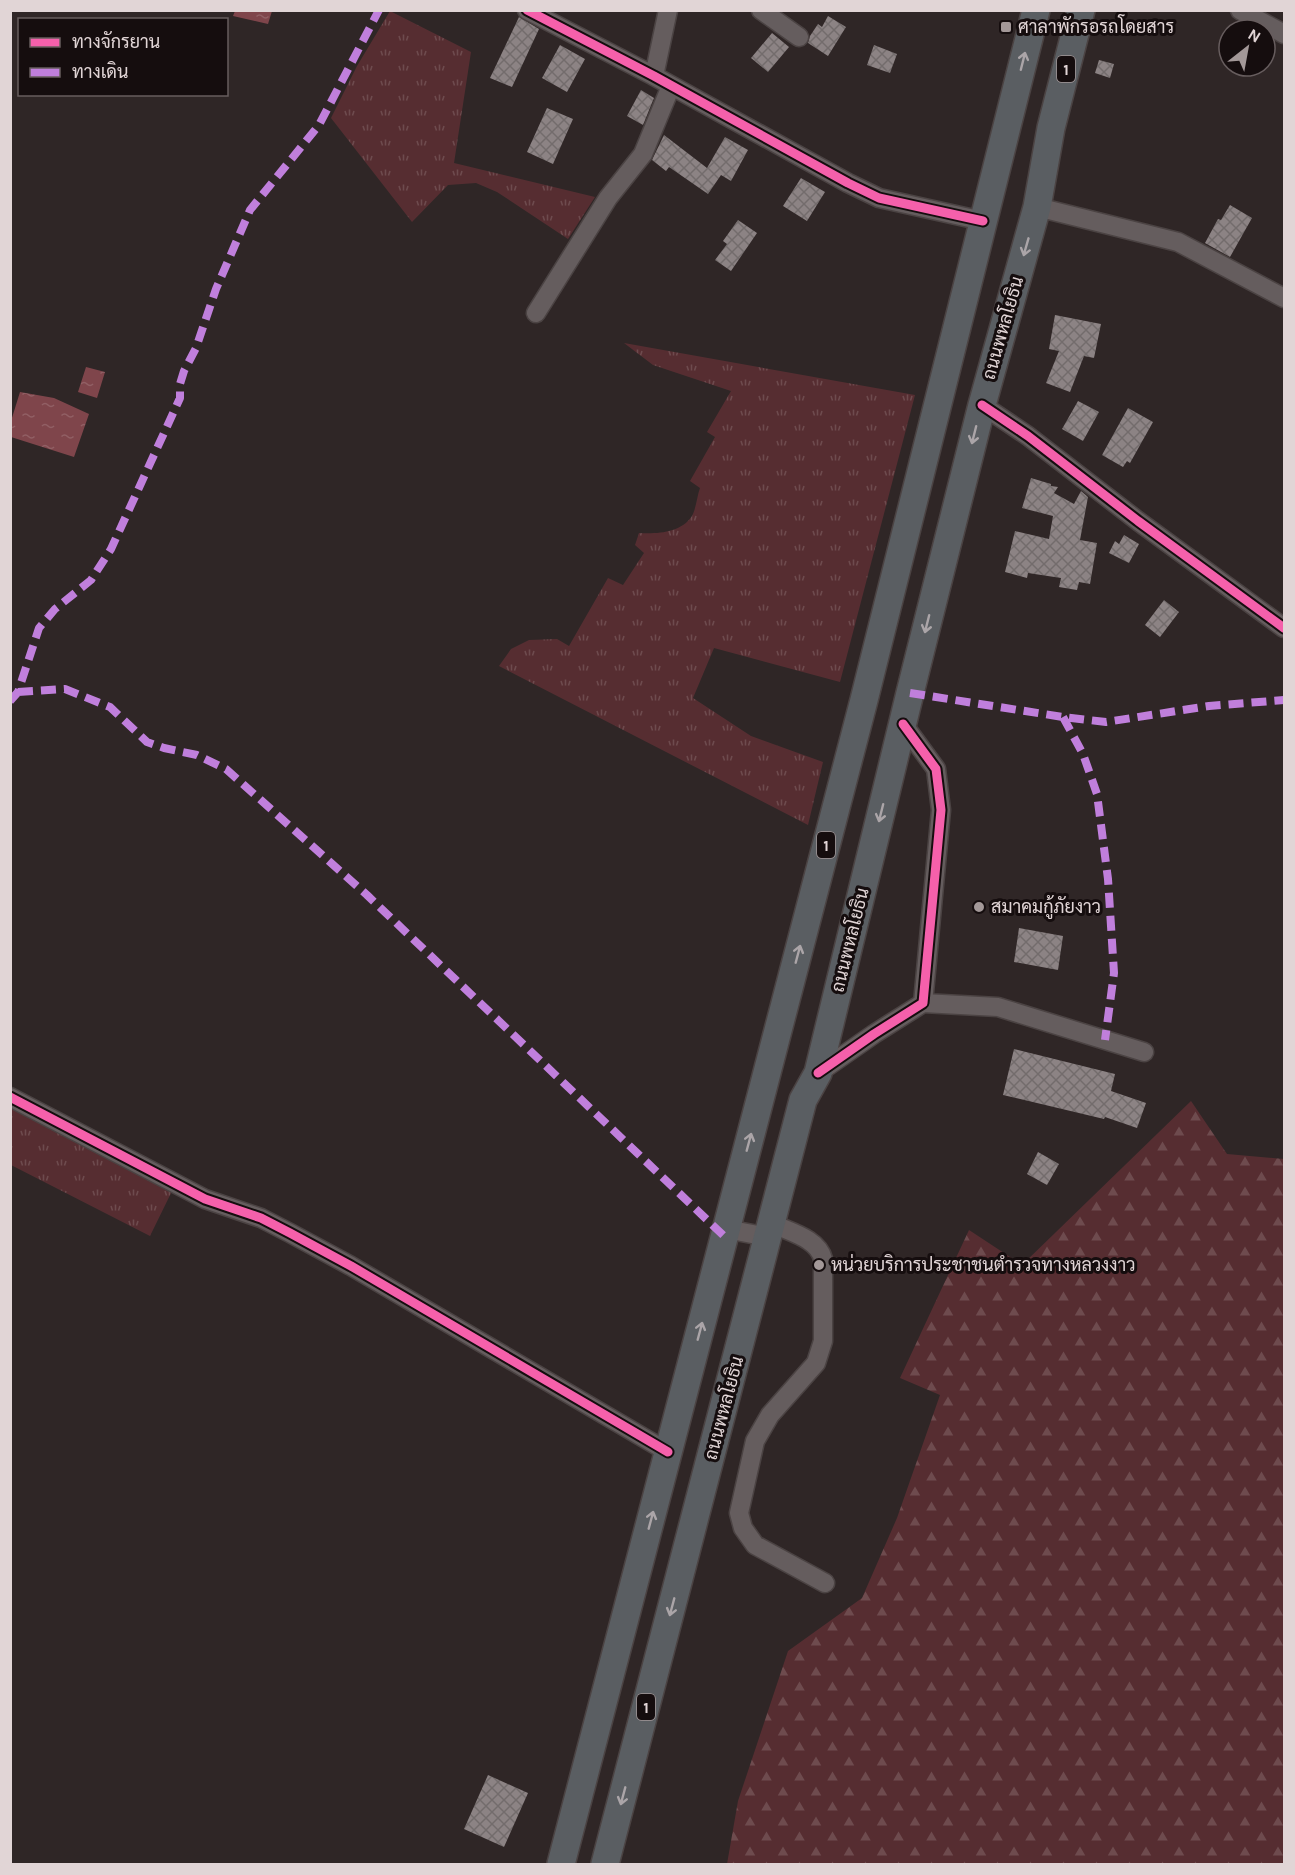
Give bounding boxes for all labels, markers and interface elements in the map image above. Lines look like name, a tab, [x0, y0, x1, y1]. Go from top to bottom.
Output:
place label: ศาลาพักรอรถโดยสาร	[1018, 14, 1174, 38]
legend	[18, 18, 228, 96]
north arrow	[1217, 18, 1277, 78]
marker: ศาลาพักรอรถโดยสาร	[999, 20, 1013, 34]
text: N	[1245, 24, 1264, 47]
text: ทางจักรยาน	[72, 31, 160, 53]
one-way arrow	[1018, 52, 1030, 71]
road number: 1	[1057, 56, 1075, 82]
text: ทางเดิน	[72, 61, 128, 83]
one-way arrow	[1020, 237, 1031, 256]
street label: ถนนพหลโยธิน	[976, 273, 1028, 382]
one-way arrow	[968, 425, 980, 444]
one-way arrow	[920, 614, 932, 633]
one-way arrow	[875, 803, 886, 822]
road number: 1	[817, 832, 835, 858]
street label: ถนนพหลโยธิน	[824, 885, 874, 994]
place label: สมาคมกู้ภัยงาว	[991, 895, 1101, 920]
marker: สมาคมกู้ภัยงาว	[972, 900, 986, 914]
one-way arrow	[793, 944, 804, 963]
one-way arrow	[743, 1133, 755, 1152]
place label: หน่วยบริการประชาชนตำรวจทางหลวงงาว	[831, 1253, 1135, 1276]
marker: หน่วยบริการประชาชนตำรวจทางหลวงงาว	[812, 1258, 826, 1272]
one-way arrow	[694, 1322, 706, 1341]
street label: ถนนพหลโยธิน	[698, 1353, 748, 1462]
one-way arrow	[645, 1511, 657, 1530]
one-way arrow	[666, 1597, 678, 1616]
road number: 1	[637, 1694, 655, 1720]
one-way arrow	[617, 1786, 629, 1805]

